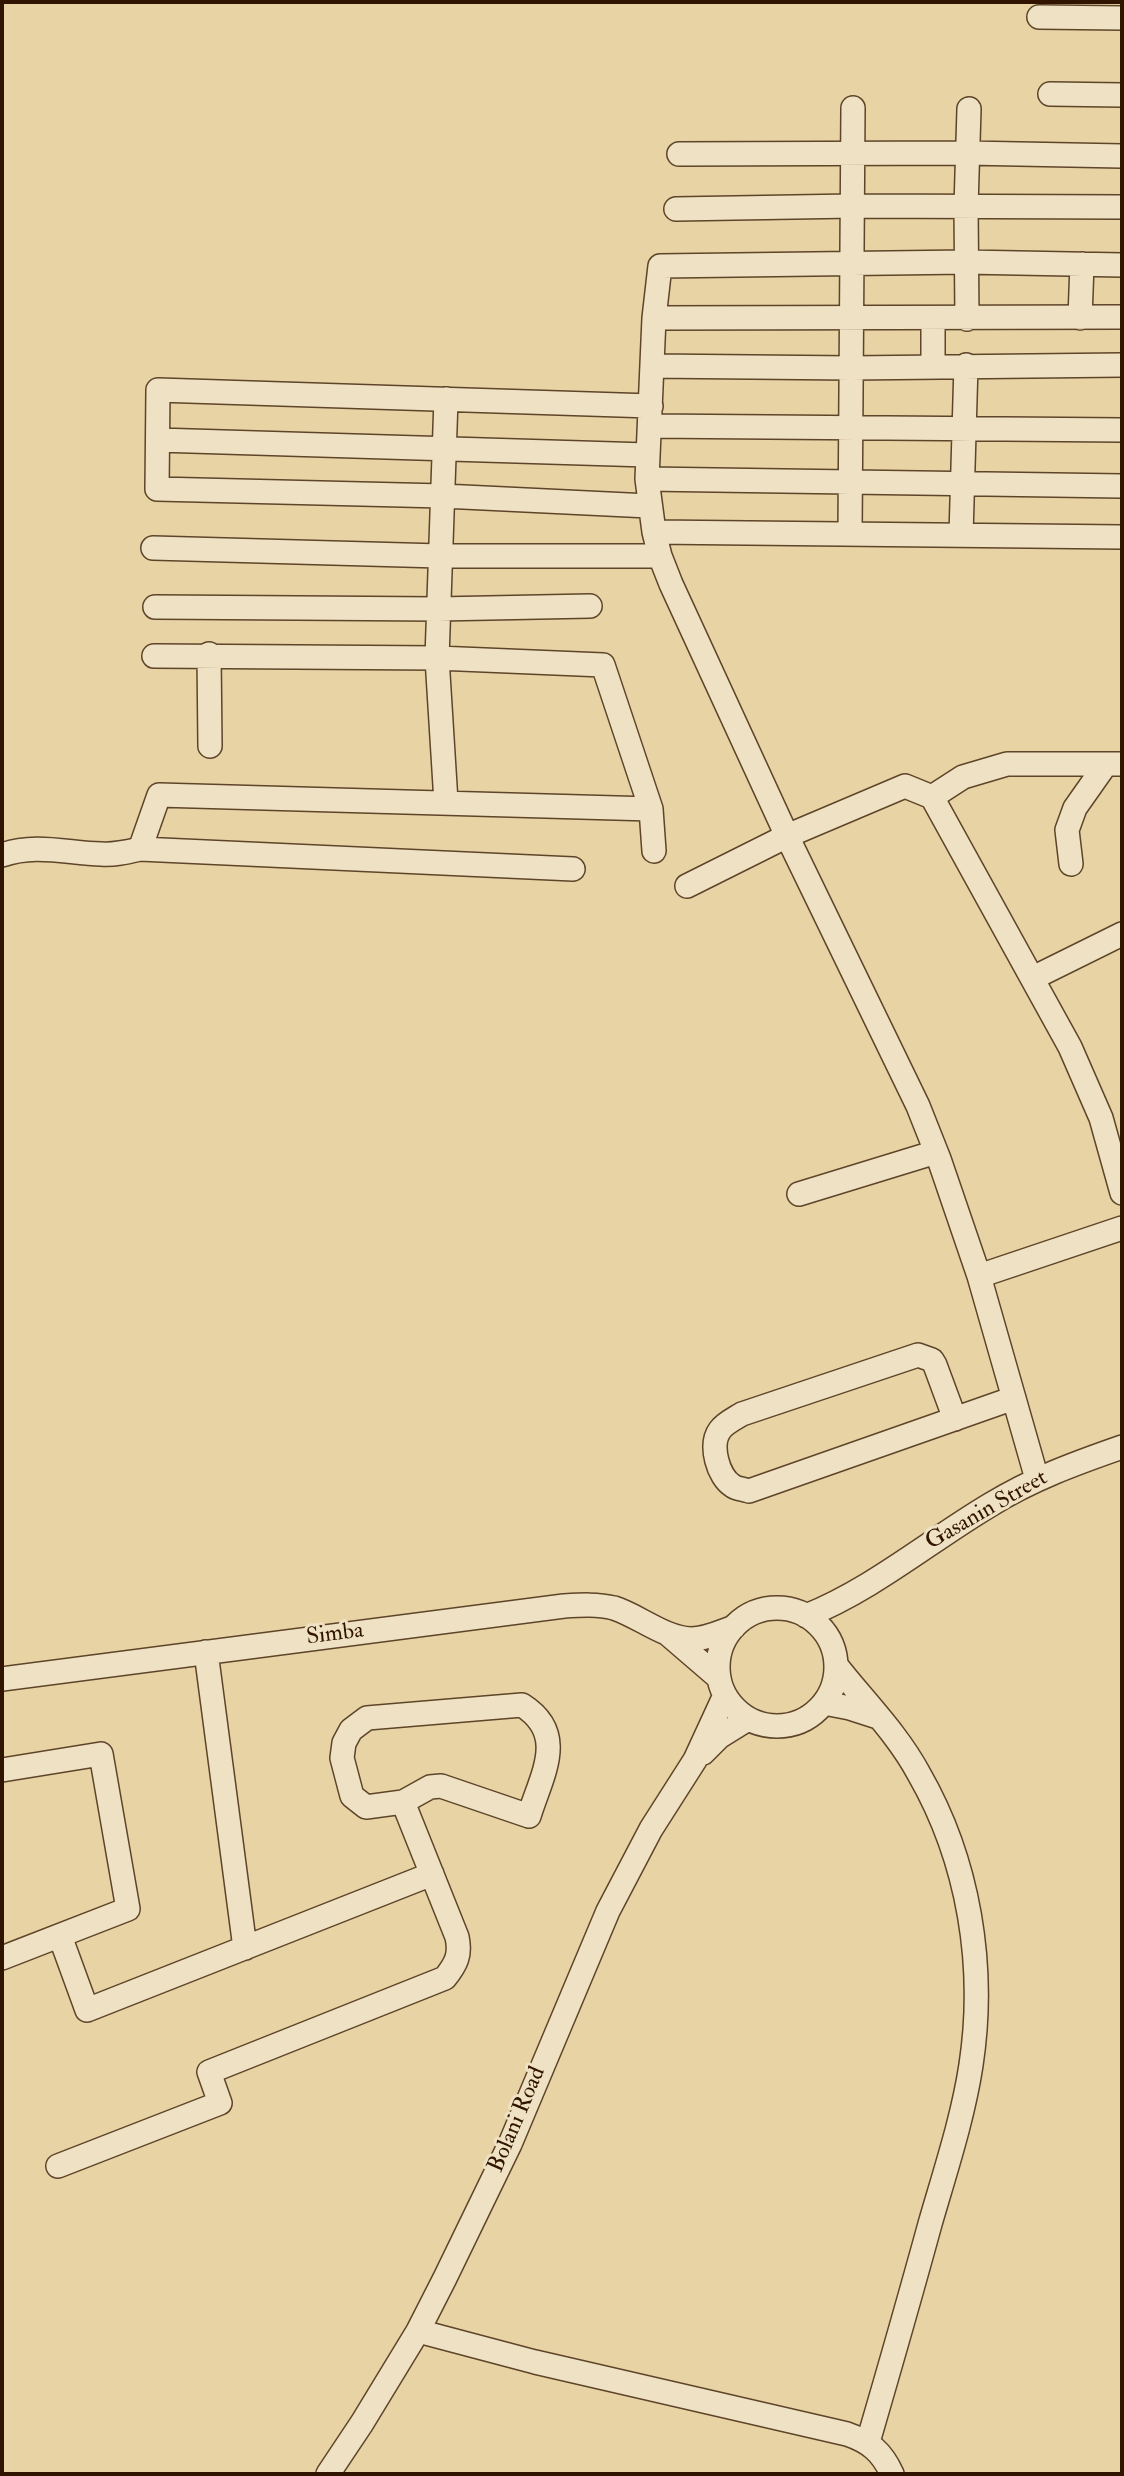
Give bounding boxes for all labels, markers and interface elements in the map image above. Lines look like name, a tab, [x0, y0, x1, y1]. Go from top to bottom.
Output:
street label: Gasanin Street	[921, 1465, 1053, 1557]
street label: Simba	[305, 1618, 365, 1652]
street label: Bolani Road	[483, 2063, 553, 2177]

